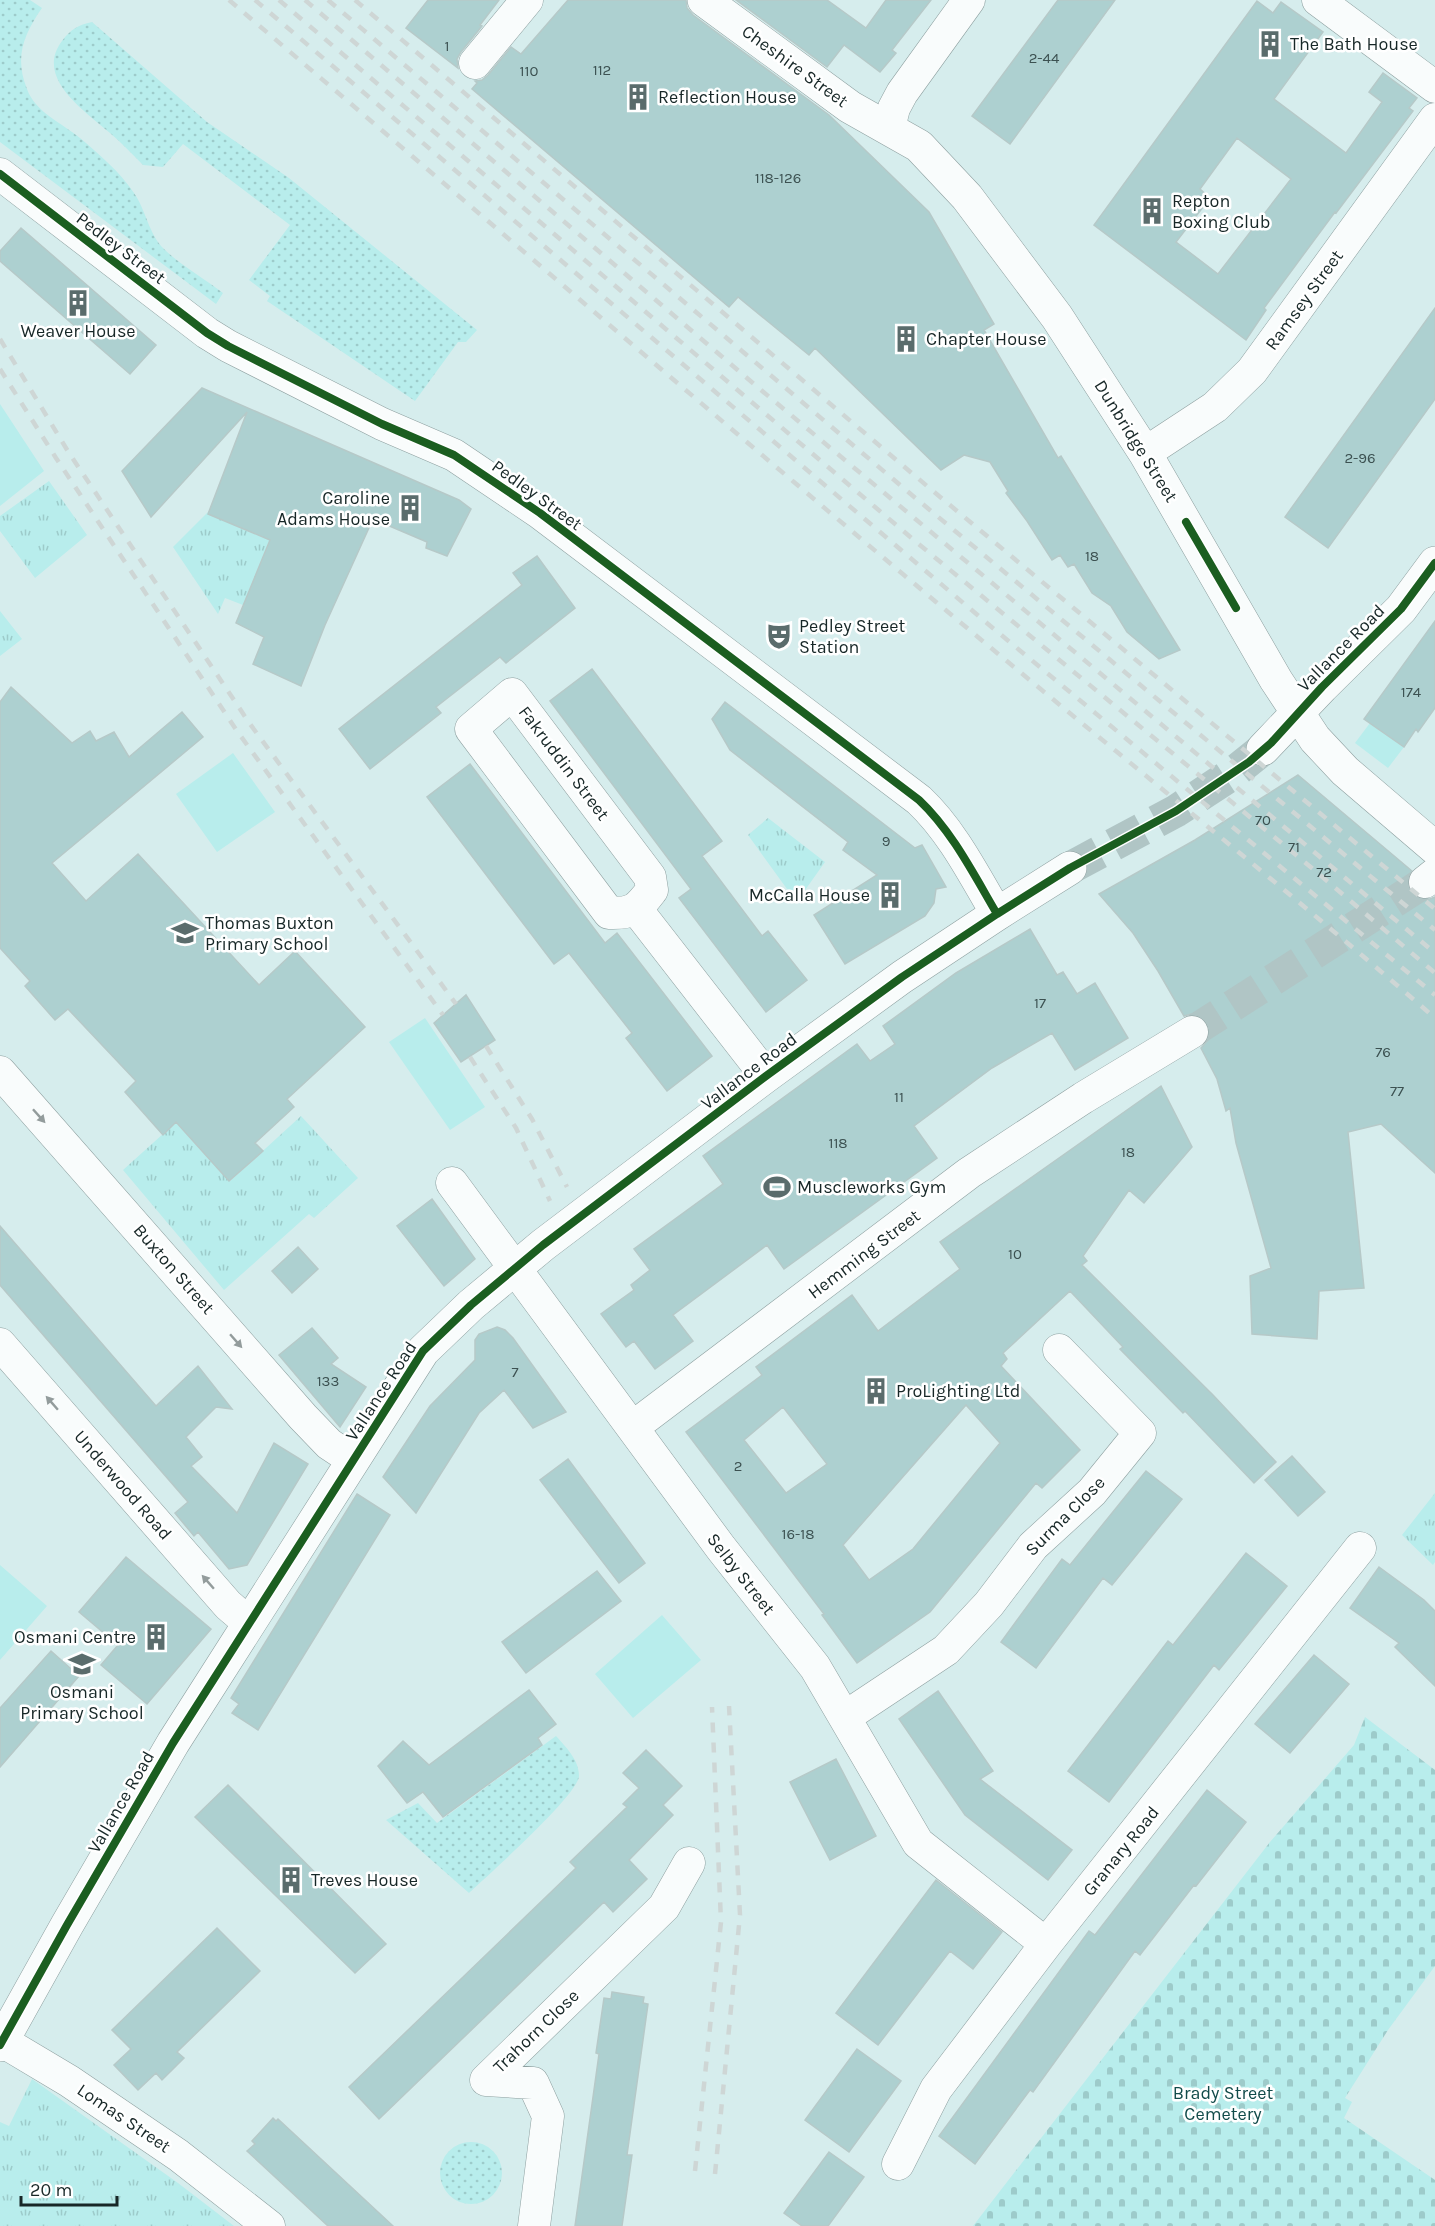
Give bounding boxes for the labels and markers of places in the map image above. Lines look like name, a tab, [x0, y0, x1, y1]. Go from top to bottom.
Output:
building icon: The Bath House	[1255, 29, 1285, 59]
place label: The Bath House	[1290, 33, 1418, 55]
building icon: Reflection House	[623, 82, 653, 112]
place label: Reflection House	[658, 86, 797, 108]
place label: Repton Boxing Club	[1172, 190, 1271, 233]
building icon: Repton Boxing Club	[1137, 196, 1167, 226]
building icon: Weaver House	[63, 288, 93, 318]
place label: Weaver House	[20, 320, 136, 342]
building icon: Chapter House	[891, 324, 921, 354]
place label: Chapter House	[926, 328, 1047, 350]
place label: Caroline Adams House	[277, 487, 390, 530]
building icon: Caroline Adams House	[395, 493, 425, 523]
place label: Pedley Street Station	[799, 615, 905, 658]
theatre icon: Pedley Street Station	[764, 621, 794, 651]
building icon: McCalla House	[875, 880, 905, 910]
place label: McCalla House	[749, 884, 870, 906]
place label: Thomas Buxton Primary School	[205, 912, 334, 955]
school or university icon: Thomas Buxton Primary School	[170, 918, 200, 948]
sports icon: Muscleworks Gym	[762, 1172, 792, 1202]
place label: Muscleworks Gym	[797, 1176, 946, 1198]
building icon: ProLighting Ltd	[861, 1376, 891, 1406]
place label: ProLighting Ltd	[896, 1380, 1020, 1402]
building icon: Osmani Centre	[141, 1622, 171, 1652]
place label: Osmani Centre	[14, 1626, 136, 1648]
school or university icon: Osmani Primary School	[67, 1649, 97, 1679]
place label: Osmani Primary School	[20, 1681, 144, 1724]
building icon: Treves House	[276, 1865, 306, 1895]
place label: Treves House	[311, 1869, 418, 1891]

